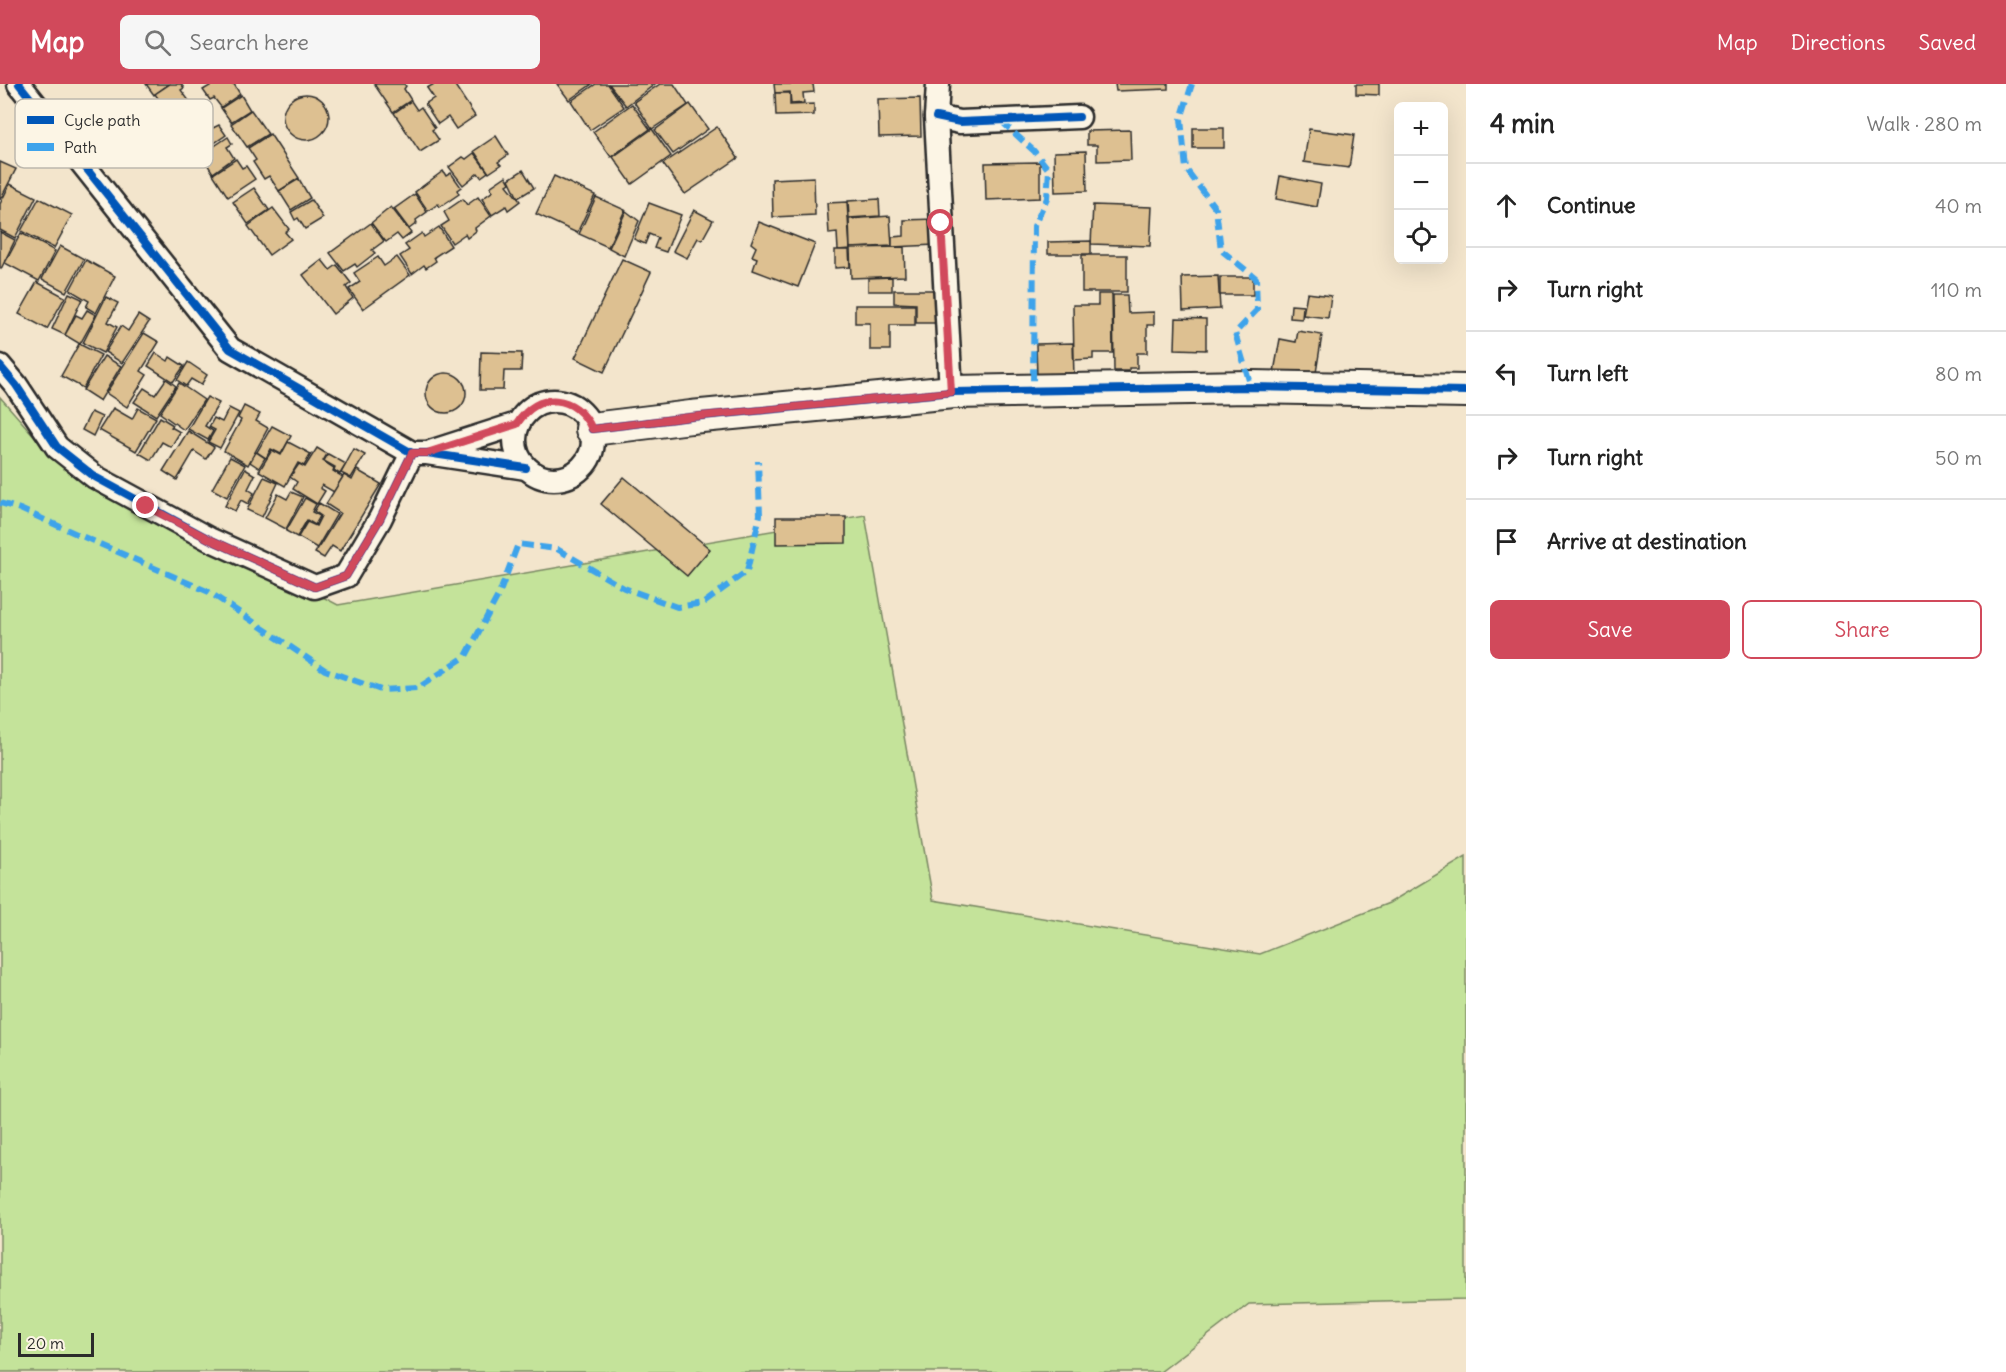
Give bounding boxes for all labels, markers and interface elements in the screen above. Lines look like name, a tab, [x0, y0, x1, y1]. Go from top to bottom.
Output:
search box	[120, 15, 540, 69]
text: Map	[30, 24, 84, 60]
icon: search	[141, 26, 174, 59]
text: Search here	[189, 28, 309, 56]
text: Map	[1717, 29, 1758, 56]
text: Directions	[1791, 29, 1885, 56]
text: Saved	[1918, 29, 1976, 56]
legend	[15, 99, 213, 168]
map controls	[1394, 102, 1448, 264]
button: +	[1394, 102, 1448, 156]
text: 4 min	[1490, 107, 1555, 140]
text: Cycle path	[64, 110, 140, 130]
text: Walk · 280 m	[1866, 111, 1982, 136]
text: Path	[64, 137, 97, 157]
button: −	[1394, 156, 1448, 210]
icon: ahead	[1490, 189, 1523, 222]
text: Continue	[1547, 191, 1636, 219]
text: 40 m	[1935, 193, 1982, 218]
route start	[927, 209, 953, 235]
button: locate	[1394, 210, 1448, 264]
icon: right	[1490, 273, 1523, 306]
text: Turn right	[1547, 275, 1643, 303]
text: 110 m	[1931, 277, 1982, 302]
icon: left	[1490, 357, 1523, 390]
text: Turn left	[1547, 359, 1628, 387]
text: 80 m	[1935, 361, 1982, 386]
icon: right	[1490, 441, 1523, 474]
text: Turn right	[1547, 443, 1643, 471]
text: 50 m	[1935, 445, 1982, 470]
route end	[132, 492, 158, 518]
icon: arrive	[1490, 525, 1523, 558]
text: Arrive at destination	[1547, 527, 1747, 555]
button: Save	[1490, 600, 1730, 659]
button: Share	[1742, 600, 1982, 659]
scale bar	[18, 1330, 94, 1358]
text: 20 m	[27, 1333, 64, 1353]

